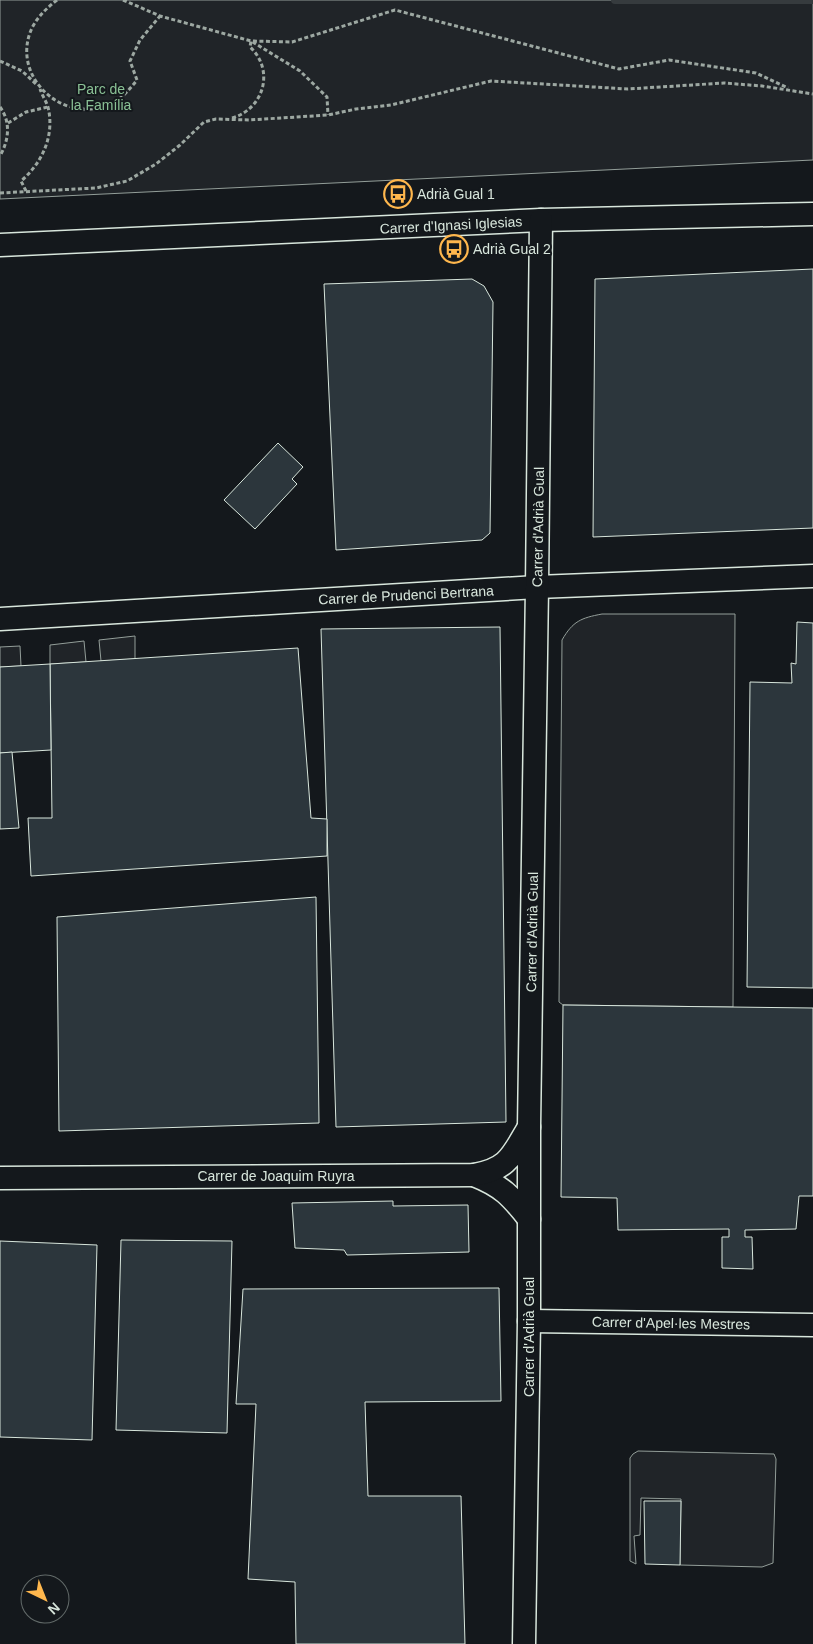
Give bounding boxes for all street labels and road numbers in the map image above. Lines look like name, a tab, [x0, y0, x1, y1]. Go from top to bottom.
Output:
street label: Carrer d'Ignasi Iglesias	[379, 213, 523, 237]
street label: Carrer d'Adrià Gual	[529, 467, 547, 587]
street label: Carrer de Prudenci Bertrana	[318, 582, 494, 608]
street label: Carrer d'Adrià Gual	[523, 872, 541, 992]
street label: Carrer de Joaquim Ruyra	[197, 1168, 355, 1184]
street label: Carrer d'Adrià Gual	[521, 1277, 537, 1397]
street label: Carrer d'Apel·les Mestres	[592, 1314, 750, 1332]

